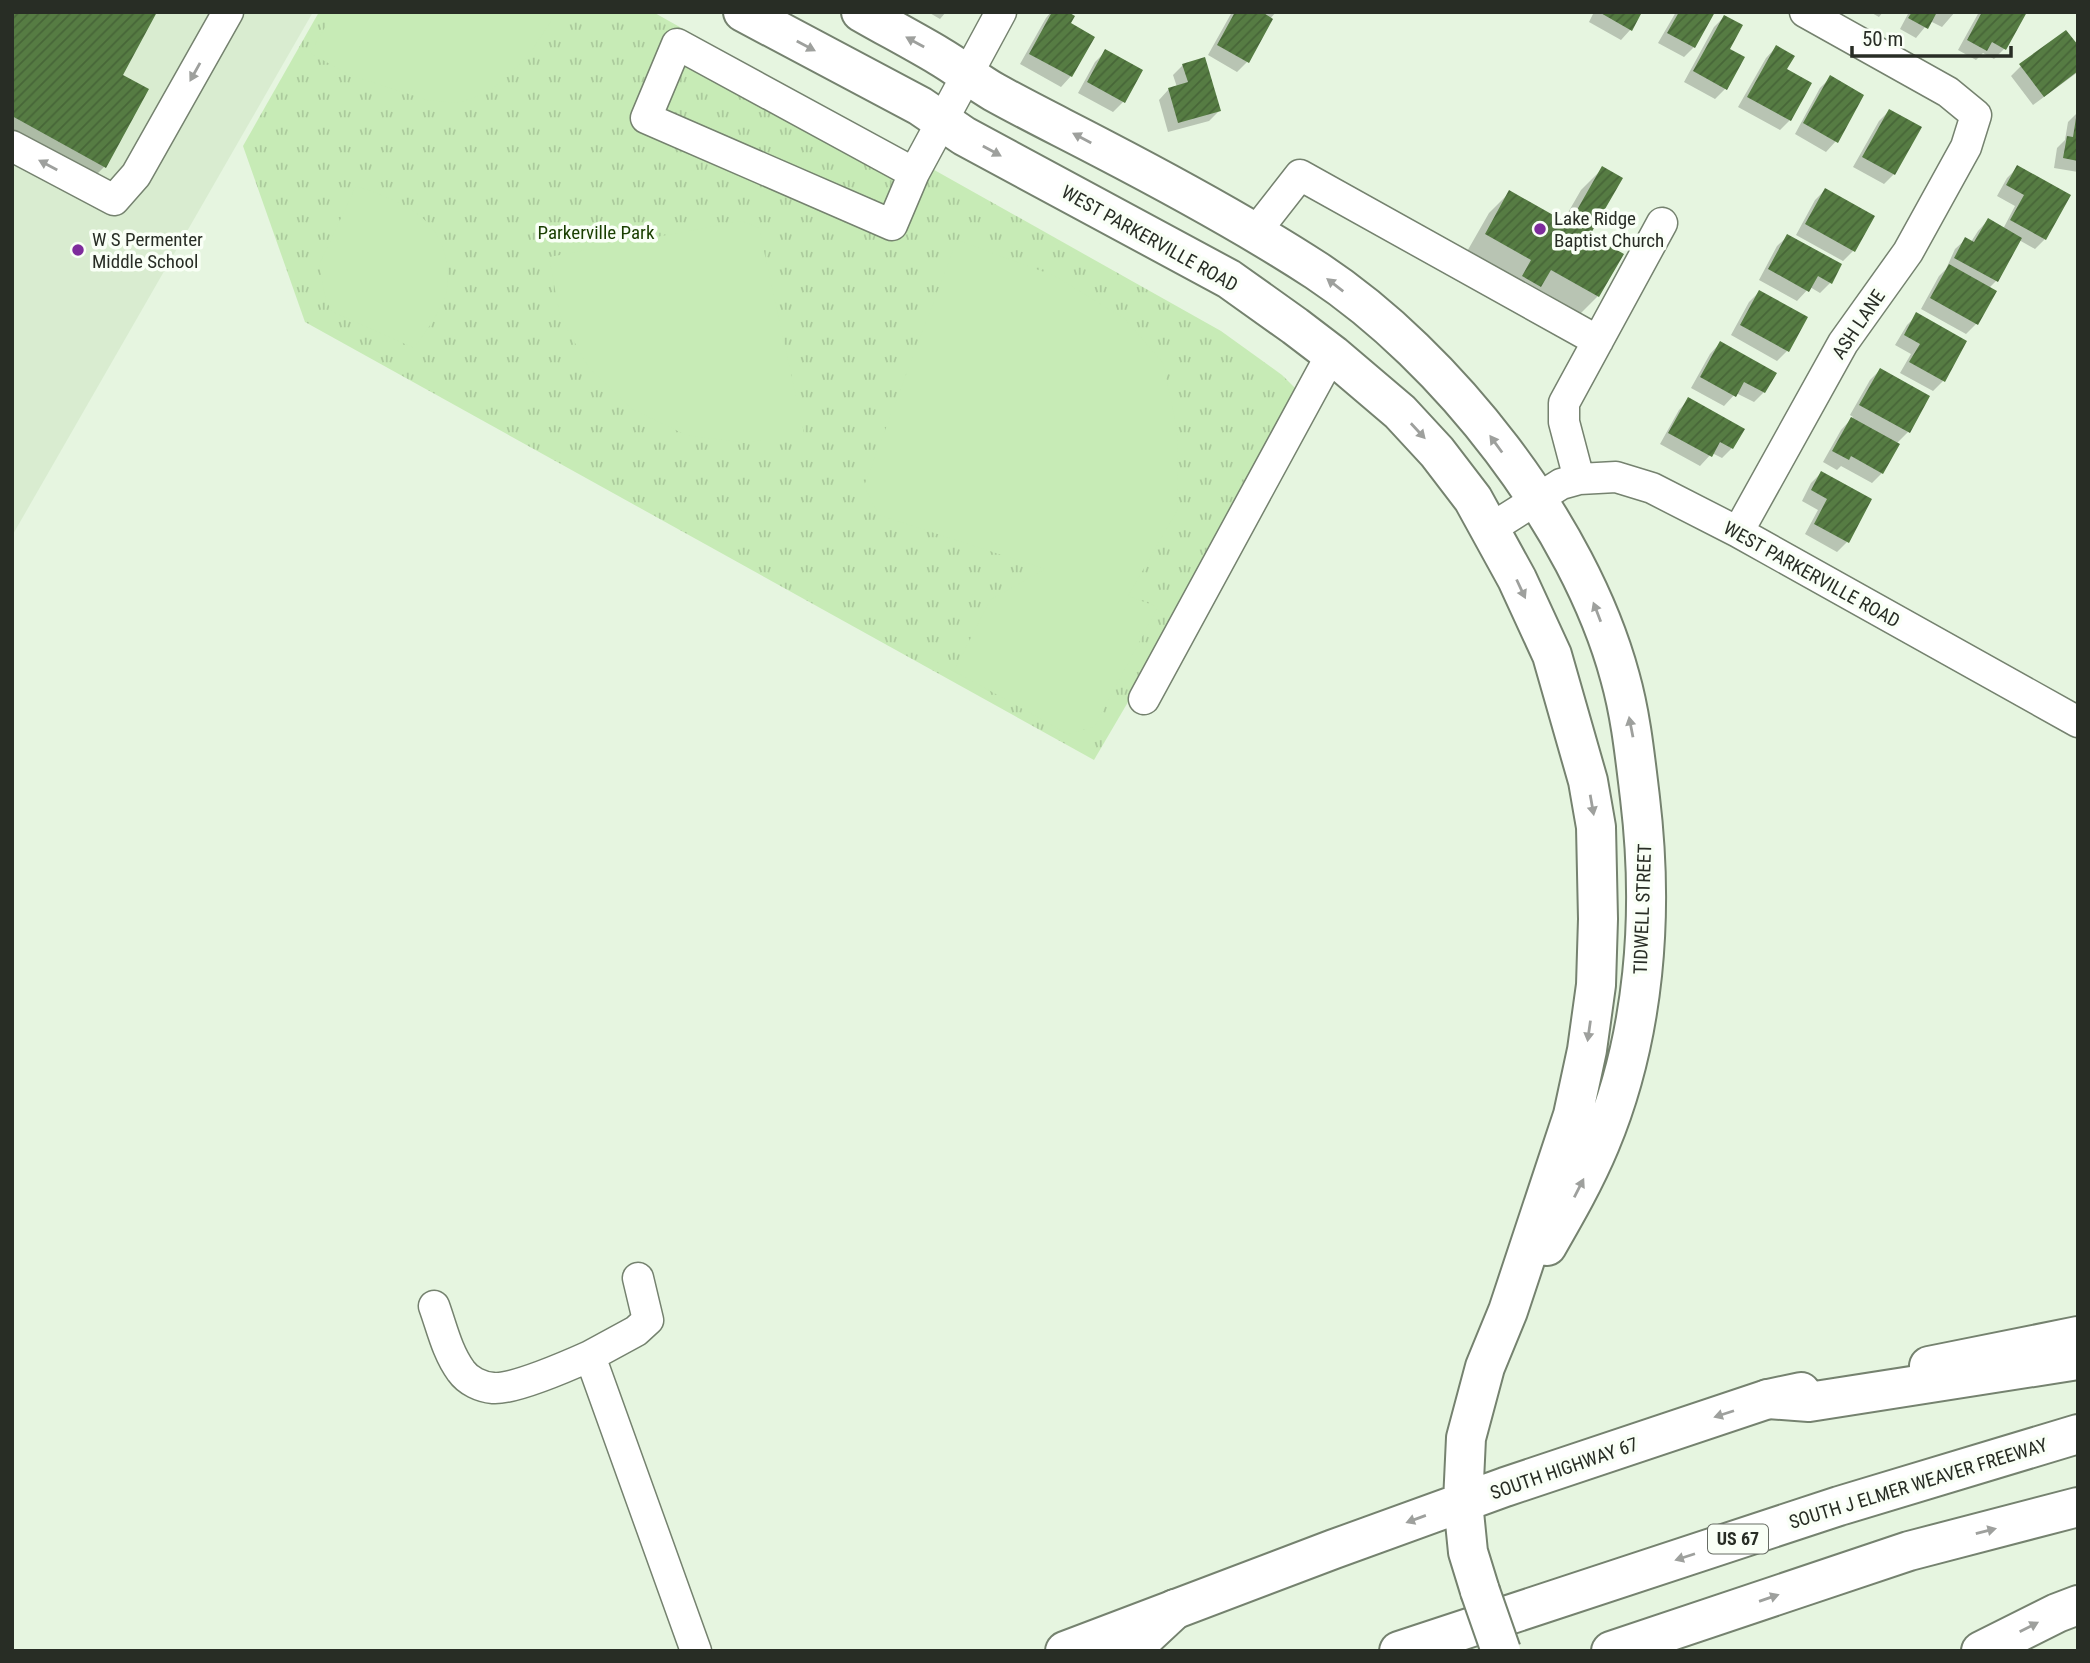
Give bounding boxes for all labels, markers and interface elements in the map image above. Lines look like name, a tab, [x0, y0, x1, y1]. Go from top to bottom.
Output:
scale bar	[1852, 14, 2011, 58]
text: 50 m	[1862, 27, 1903, 51]
one-way arrow	[905, 36, 924, 48]
one-way arrow	[796, 40, 816, 51]
one-way arrow	[189, 62, 201, 81]
one-way arrow	[1072, 132, 1092, 144]
one-way arrow	[982, 145, 1001, 157]
one-way arrow	[38, 159, 57, 171]
street label: WEST PARKERVILLE ROAD	[1058, 180, 1242, 297]
place label: Lake Ridge Baptist Church	[1554, 207, 1664, 252]
park label: Parkerville Park	[538, 221, 655, 244]
marker: Lake Ridge Baptist Church	[1532, 221, 1548, 237]
place label: W S Permenter Middle School	[92, 228, 203, 273]
marker: W S Permenter Middle School	[70, 242, 86, 258]
one-way arrow	[1327, 277, 1345, 292]
street label: ASH LANE	[1827, 285, 1890, 363]
one-way arrow	[1409, 422, 1425, 439]
one-way arrow	[1490, 435, 1504, 453]
street label: WEST PARKERVILLE ROAD	[1720, 516, 1904, 633]
one-way arrow	[1515, 579, 1527, 599]
one-way arrow	[1591, 601, 1602, 622]
one-way arrow	[1625, 716, 1636, 738]
one-way arrow	[1587, 794, 1598, 816]
street label: TIDWELL STREET	[1629, 843, 1656, 975]
one-way arrow	[1584, 1020, 1595, 1042]
one-way arrow	[1574, 1178, 1585, 1198]
one-way arrow	[1714, 1409, 1735, 1419]
street label: SOUTH HIGHWAY 67	[1487, 1432, 1641, 1505]
street label: SOUTH J ELMER WEAVER FREEWAY	[1786, 1433, 2050, 1534]
one-way arrow	[1406, 1514, 1427, 1525]
road number: US 67	[1708, 1524, 1768, 1554]
one-way arrow	[1975, 1525, 1997, 1536]
one-way arrow	[1675, 1552, 1696, 1562]
one-way arrow	[1758, 1592, 1779, 1603]
one-way arrow	[2019, 1621, 2039, 1632]

